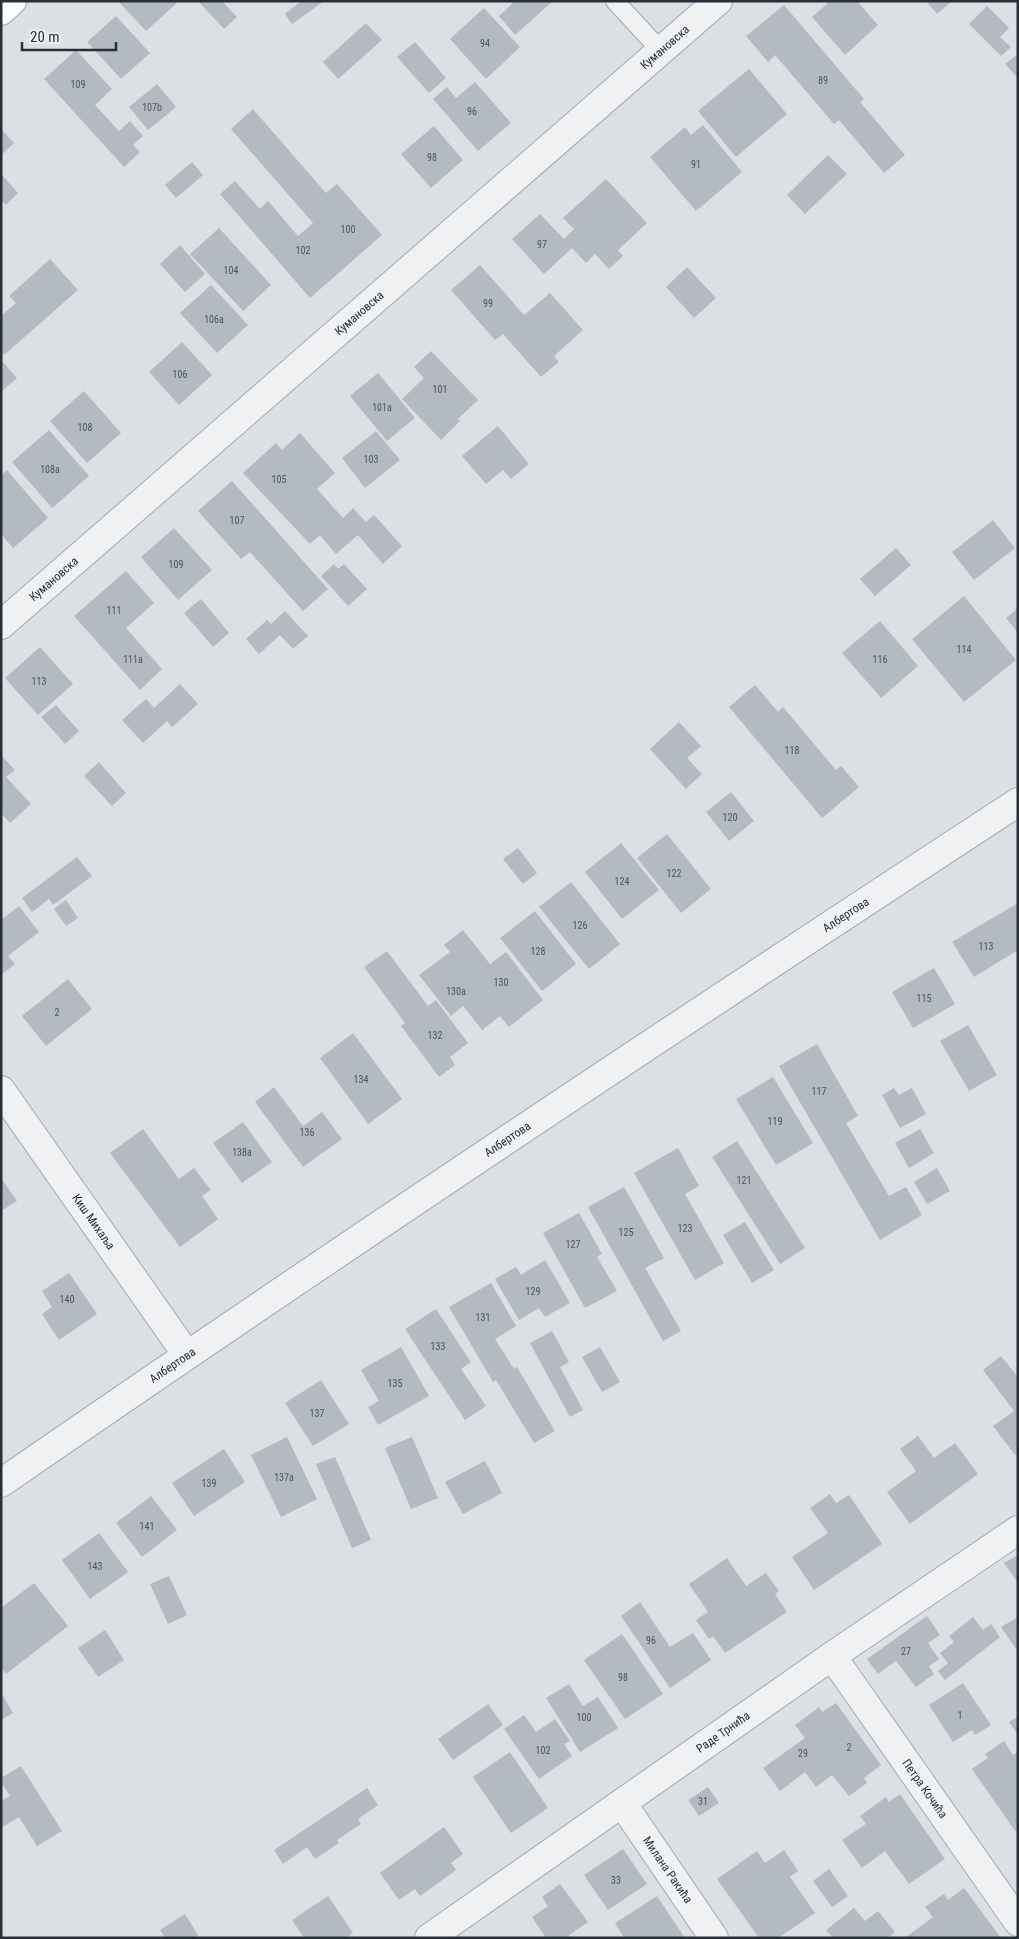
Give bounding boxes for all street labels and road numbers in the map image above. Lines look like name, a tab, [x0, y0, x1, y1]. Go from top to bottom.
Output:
street label: Кумановска	[637, 22, 692, 72]
street label: Кумановска	[332, 288, 387, 338]
street label: Кумановска	[26, 554, 81, 604]
street label: Албертова	[820, 894, 872, 935]
street label: Албертова	[482, 1119, 533, 1160]
street label: Киш Михаља	[69, 1191, 118, 1252]
street label: Албертова	[147, 1345, 198, 1386]
street label: Раде Трнића	[694, 1708, 753, 1756]
street label: Петра Кочића	[899, 1757, 950, 1821]
street label: Милана Ракића	[640, 1834, 695, 1906]

